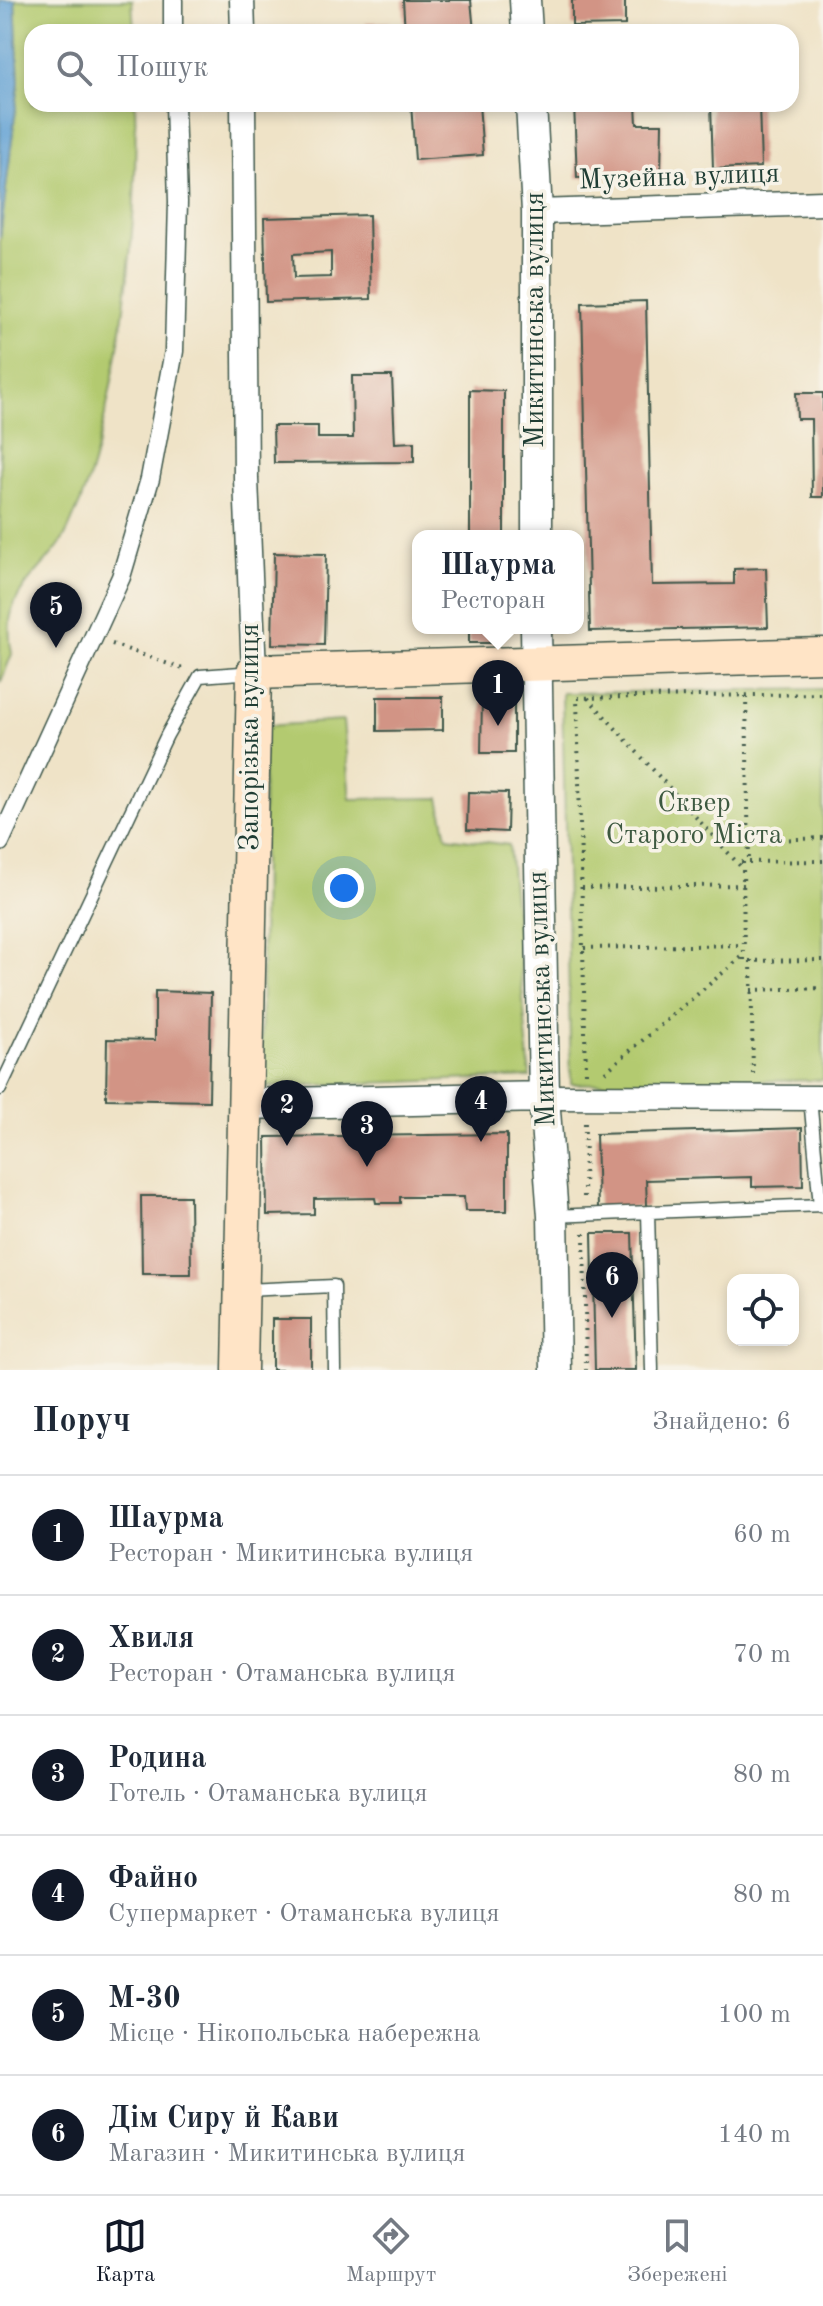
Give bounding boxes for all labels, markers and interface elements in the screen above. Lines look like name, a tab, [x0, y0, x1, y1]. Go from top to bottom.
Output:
search box	[24, 24, 799, 112]
icon: search	[52, 46, 96, 90]
text: Пошук	[116, 53, 208, 83]
street label: Музейна вулиця	[578, 160, 780, 196]
street label: Микитинська вулиця	[522, 192, 550, 448]
popup	[412, 530, 584, 634]
text: Шаурма	[440, 551, 556, 581]
pin: 5	[30, 582, 82, 648]
text: Ресторан	[440, 588, 545, 614]
street label: Запорізька вулиця	[237, 623, 265, 851]
pin: 1	[472, 660, 524, 726]
park label: Сквер Старого Міста	[606, 790, 783, 850]
your location	[324, 868, 364, 908]
street label: Микитинська вулиця	[525, 870, 561, 1128]
pin: 4	[455, 1076, 507, 1142]
pin: 2	[261, 1080, 313, 1146]
pin: 3	[341, 1101, 393, 1167]
pin: 6	[586, 1252, 638, 1318]
map controls	[727, 1274, 799, 1346]
button: locate	[727, 1274, 799, 1346]
text: Поруч	[32, 1405, 131, 1439]
text: Знайдено: 6	[652, 1409, 791, 1435]
text: Шаурма	[108, 1504, 224, 1534]
text: 1	[50, 1522, 66, 1548]
text: 60 m	[733, 1522, 791, 1548]
text: Ресторан · Микитинська вулиця	[108, 1541, 473, 1567]
text: Хвиля	[108, 1624, 194, 1654]
text: 2	[50, 1642, 66, 1668]
text: 70 m	[733, 1642, 791, 1668]
text: Ресторан · Отаманська вулиця	[108, 1661, 455, 1687]
text: Родина	[108, 1744, 207, 1774]
text: 3	[50, 1762, 66, 1788]
text: 80 m	[733, 1762, 791, 1788]
text: Готель · Отаманська вулиця	[108, 1781, 428, 1807]
text: Файно	[108, 1864, 198, 1894]
text: 4	[50, 1882, 66, 1908]
text: 80 m	[733, 1882, 791, 1908]
text: Супермаркет · Отаманська вулиця	[108, 1901, 500, 1927]
text: М-30	[108, 1984, 181, 2014]
text: 5	[50, 2002, 66, 2028]
text: 100 m	[718, 2002, 791, 2028]
text: Місце · Нікопольська набережна	[108, 2021, 480, 2047]
text: Дім Сиру й Кави	[108, 2104, 339, 2134]
text: 6	[50, 2122, 66, 2148]
text: 140 m	[718, 2122, 791, 2148]
text: Магазин · Микитинська вулиця	[108, 2141, 466, 2167]
tab: Карта	[95, 2214, 155, 2289]
tab: Маршрут	[346, 2214, 436, 2289]
tab: Збережені	[627, 2214, 728, 2289]

